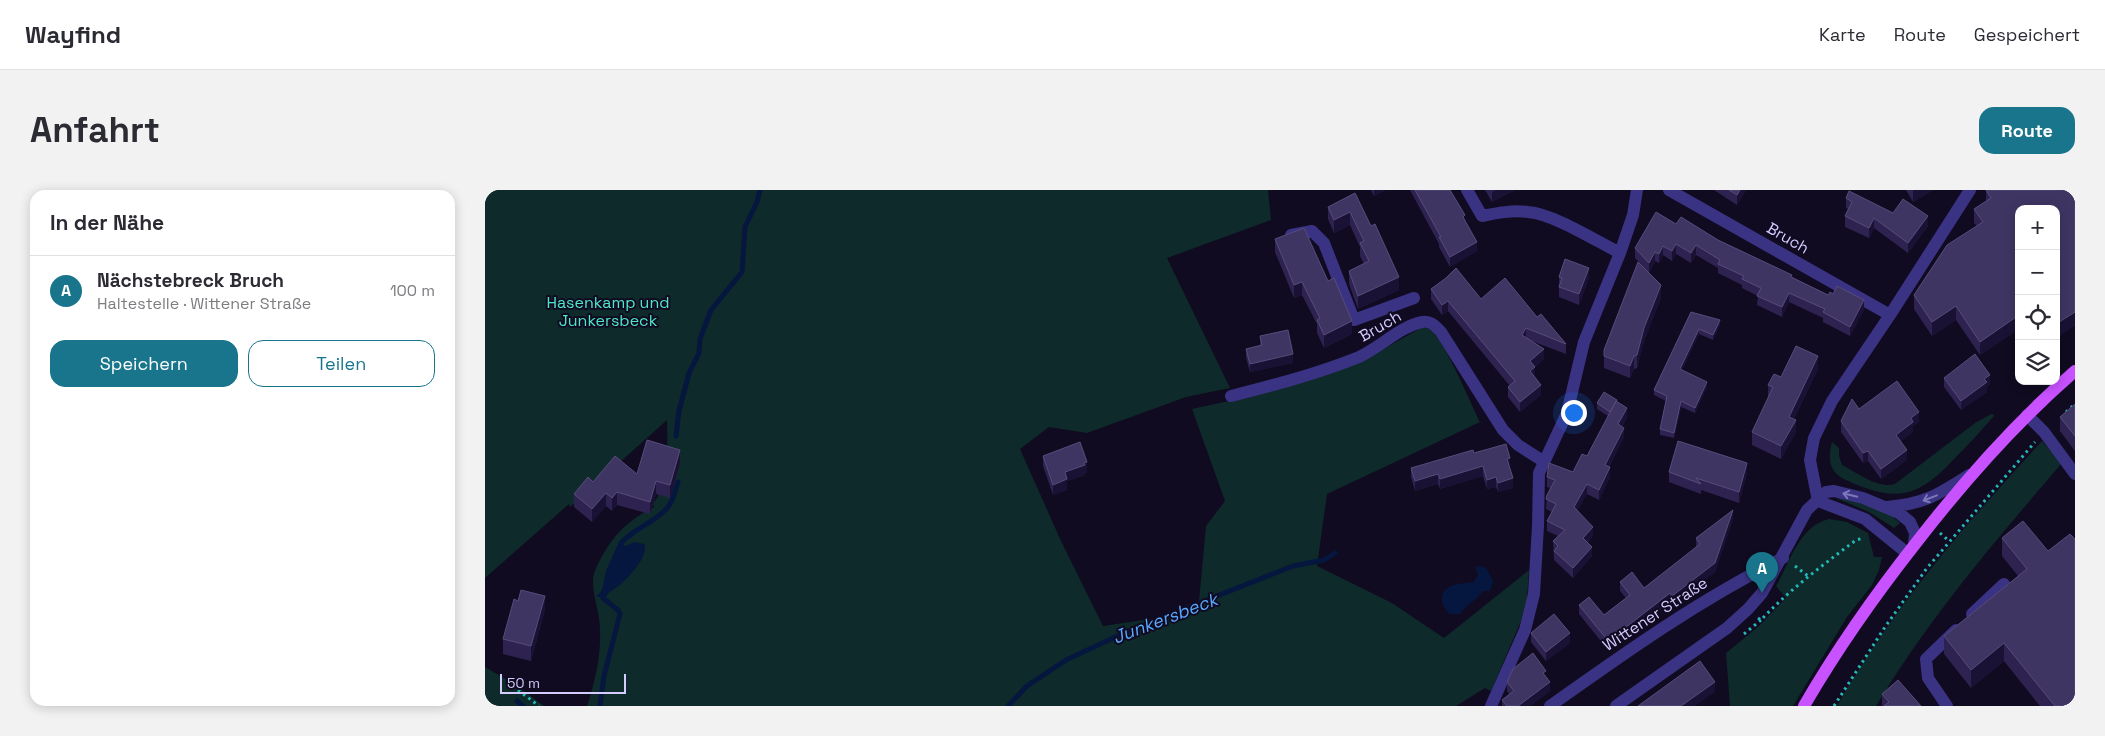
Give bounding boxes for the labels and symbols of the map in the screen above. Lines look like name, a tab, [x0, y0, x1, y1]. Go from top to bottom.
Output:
street label: Bruch	[1763, 217, 1813, 259]
park label: Hasenkamp und Junkersbeck	[546, 292, 670, 331]
street label: Bruch	[1355, 305, 1405, 347]
your location	[1561, 400, 1587, 426]
one-way arrow	[1843, 490, 1859, 499]
one-way arrow	[1923, 494, 1938, 503]
pin: A	[1746, 552, 1778, 593]
street label: Wittener Straße	[1599, 572, 1711, 656]
water label: Junkersbeck	[1109, 587, 1223, 649]
scale bar	[500, 671, 626, 694]

